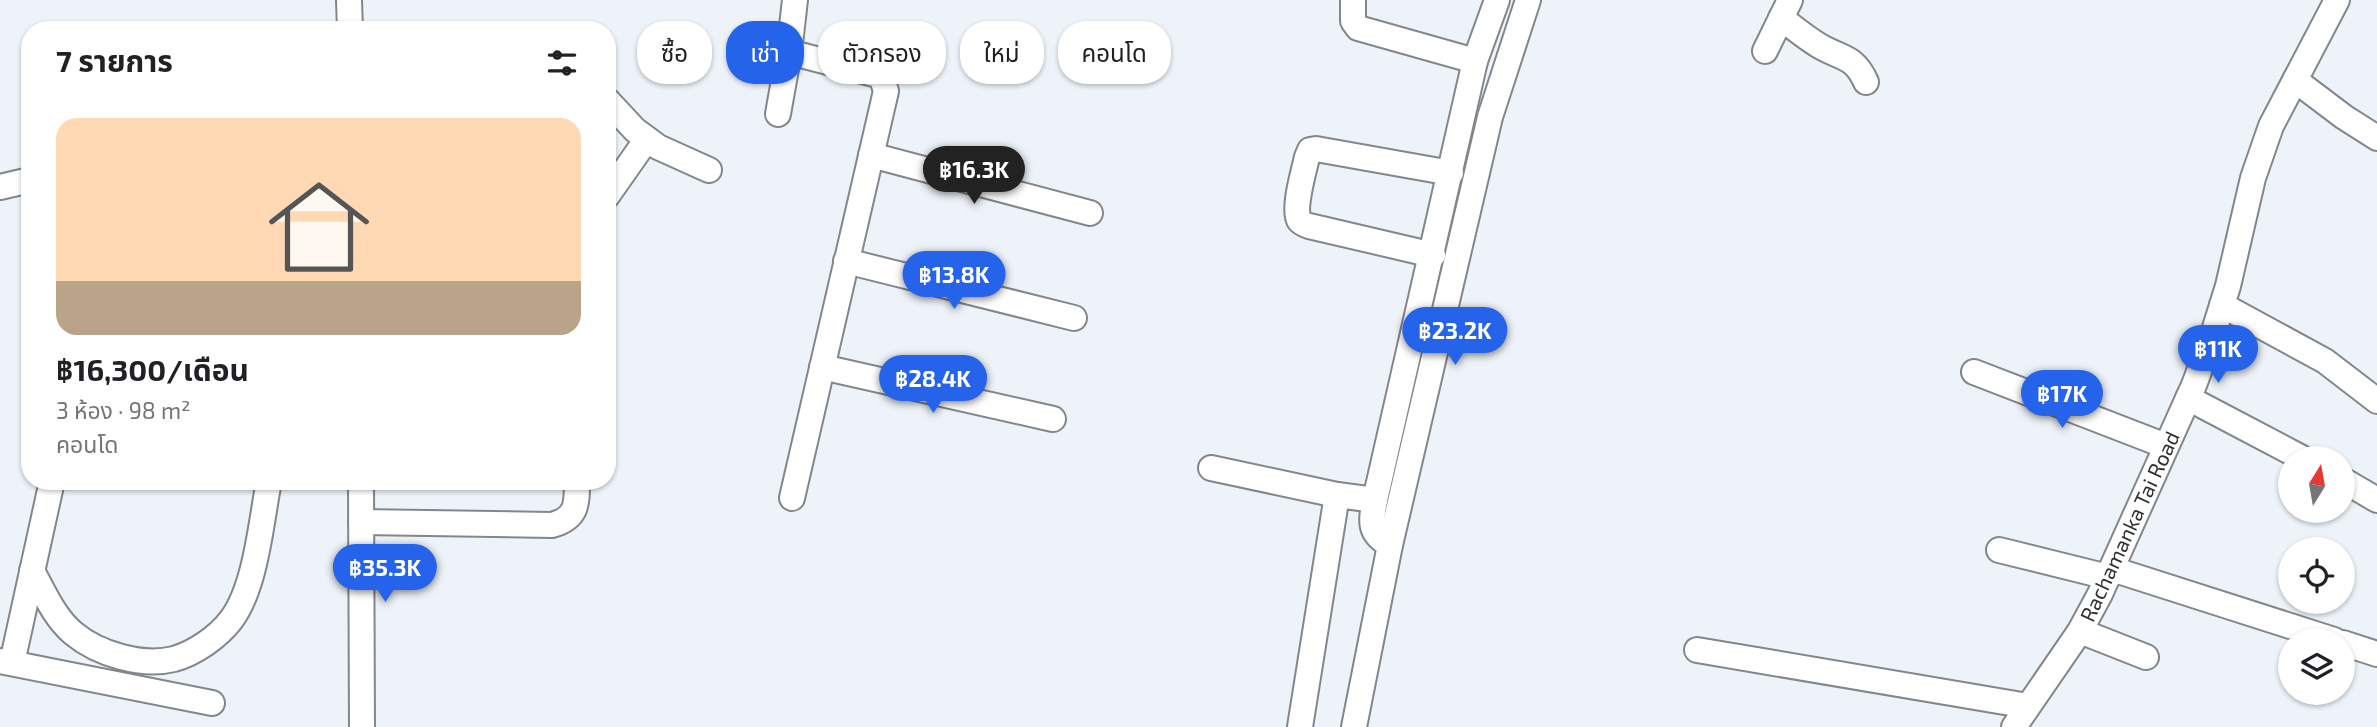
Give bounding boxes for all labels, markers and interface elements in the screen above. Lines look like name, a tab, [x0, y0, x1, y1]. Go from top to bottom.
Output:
chip: ซื้อ	[637, 21, 712, 84]
chip: เช่า	[726, 21, 804, 84]
chip: ตัวกรอง	[818, 21, 946, 84]
chip: ใหม่	[960, 21, 1044, 84]
chip: คอนโด	[1058, 21, 1171, 84]
text: 7 รายการ	[56, 42, 173, 78]
icon: filters	[543, 44, 581, 82]
pin: ฿16.3K	[917, 146, 1031, 206]
text: ฿16.3K	[939, 155, 1009, 183]
icon: home	[256, 164, 382, 290]
pin: ฿13.8K	[897, 252, 1011, 311]
text: ฿13.8K	[919, 260, 989, 288]
pin: ฿23.2K	[1398, 308, 1512, 367]
text: ฿23.2K	[1418, 316, 1492, 344]
pin: ฿11K	[2177, 326, 2259, 385]
text: ฿11K	[2194, 334, 2242, 362]
text: ฿16,300/เดือน	[56, 351, 249, 387]
pin: ฿28.4K	[876, 356, 990, 415]
text: ฿28.4K	[895, 364, 971, 392]
pin: ฿17K	[2021, 370, 2103, 430]
text: ฿17K	[2037, 379, 2087, 407]
text: 3 ห้อง · 98 m²	[56, 396, 191, 424]
street label: Rachamanka Tai Road	[2074, 427, 2184, 625]
text: คอนโด	[56, 430, 118, 458]
north arrow	[2278, 446, 2356, 523]
map controls	[2278, 446, 2355, 705]
button: locate	[2278, 537, 2355, 614]
pin: ฿35.3K	[328, 544, 442, 604]
text: ฿35.3K	[349, 553, 421, 581]
button: layers	[2278, 628, 2355, 705]

